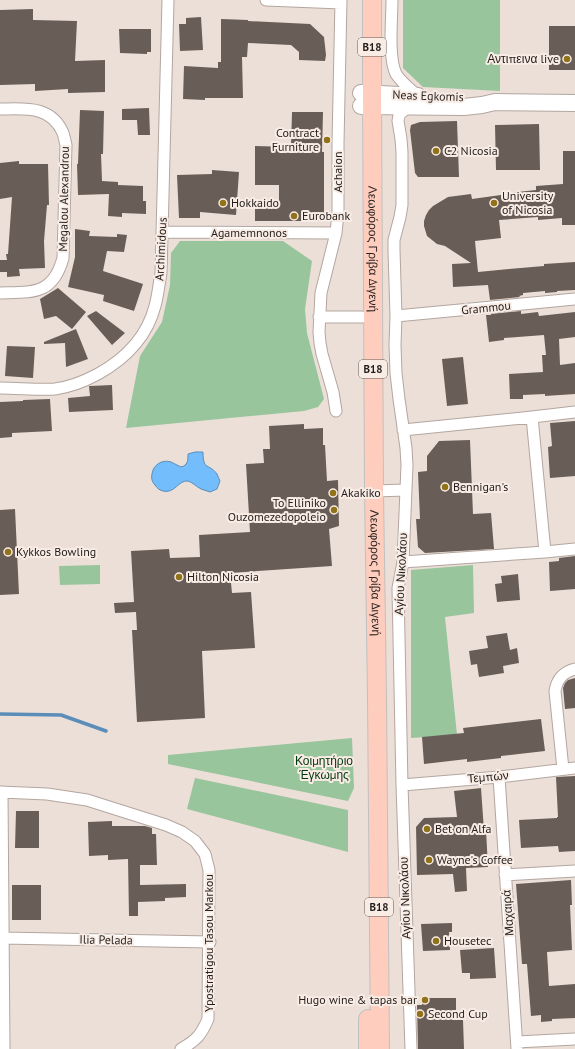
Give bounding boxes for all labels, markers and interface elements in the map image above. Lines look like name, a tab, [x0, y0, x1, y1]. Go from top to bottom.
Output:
road number: B18	[358, 38, 386, 56]
place label: Αντιπεινα live	[487, 51, 559, 66]
marker: Αντιπεινα live	[562, 54, 572, 64]
street label: Neas Egkomis	[392, 87, 464, 104]
place label: Contract Furniture	[272, 125, 319, 154]
marker: Contract Furniture	[322, 135, 332, 145]
place label: C2 Nicosia	[444, 143, 498, 158]
street label: Megalou Alexandrou	[55, 146, 72, 252]
marker: C2 Nicosia	[431, 146, 441, 156]
street label: Achaion	[330, 151, 345, 193]
street label: Λεωφόρος Γρίβα Διγενή	[365, 186, 381, 312]
place label: University of Nicosia	[502, 188, 554, 217]
place label: Hokkaido	[231, 195, 279, 210]
marker: Hokkaido	[218, 198, 228, 208]
marker: University of Nicosia	[489, 198, 499, 208]
place label: Eurobank	[302, 208, 350, 223]
marker: Eurobank	[289, 211, 299, 221]
street label: Archimidous	[151, 217, 170, 281]
street label: Agamemnonos	[211, 225, 287, 240]
street label: Grammou	[460, 297, 511, 318]
road number: B18	[359, 360, 387, 378]
place label: Bennigan's	[453, 479, 508, 494]
marker: Bennigan's	[440, 482, 450, 492]
place label: Akakiko	[341, 485, 381, 500]
marker: Akakiko	[328, 488, 338, 498]
place label: To Elliniko Ouzomezedopoleio	[228, 495, 326, 524]
marker: To Elliniko Ouzomezedopoleio	[329, 505, 339, 515]
street label: Λεωφόρος Γρίβα Διγενή	[367, 510, 384, 636]
street label: Αγίου Νικολάου	[391, 532, 410, 616]
place label: Kykkos Bowling	[16, 544, 96, 559]
marker: Kykkos Bowling	[3, 547, 13, 557]
place label: Hilton Nicosia	[187, 569, 259, 584]
marker: Hilton Nicosia	[174, 572, 184, 582]
park label: Κοιμητήριο Έγκωμης	[295, 753, 353, 782]
street label: Τεμπών	[467, 767, 509, 786]
place label: Bet on Alfa	[435, 821, 492, 836]
marker: Bet on Alfa	[422, 824, 432, 834]
place label: Wayne's Coffee	[437, 852, 513, 867]
marker: Wayne's Coffee	[424, 855, 434, 865]
street label: Αγίου Νικολάου	[396, 857, 413, 940]
street label: Ypostratigou Tasou Markou	[201, 874, 216, 1012]
street label: Μαχαιρά	[498, 889, 517, 937]
road number: B18	[365, 898, 393, 916]
street label: Ilia Pelada	[79, 932, 133, 947]
place label: Housetec	[444, 933, 492, 948]
marker: Housetec	[431, 936, 441, 946]
place label: Hugo wine & tapas bar	[298, 992, 417, 1007]
marker: Hugo wine & tapas bar	[420, 995, 430, 1005]
place label: Second Cup	[428, 1006, 488, 1021]
marker: Second Cup	[415, 1009, 425, 1019]

